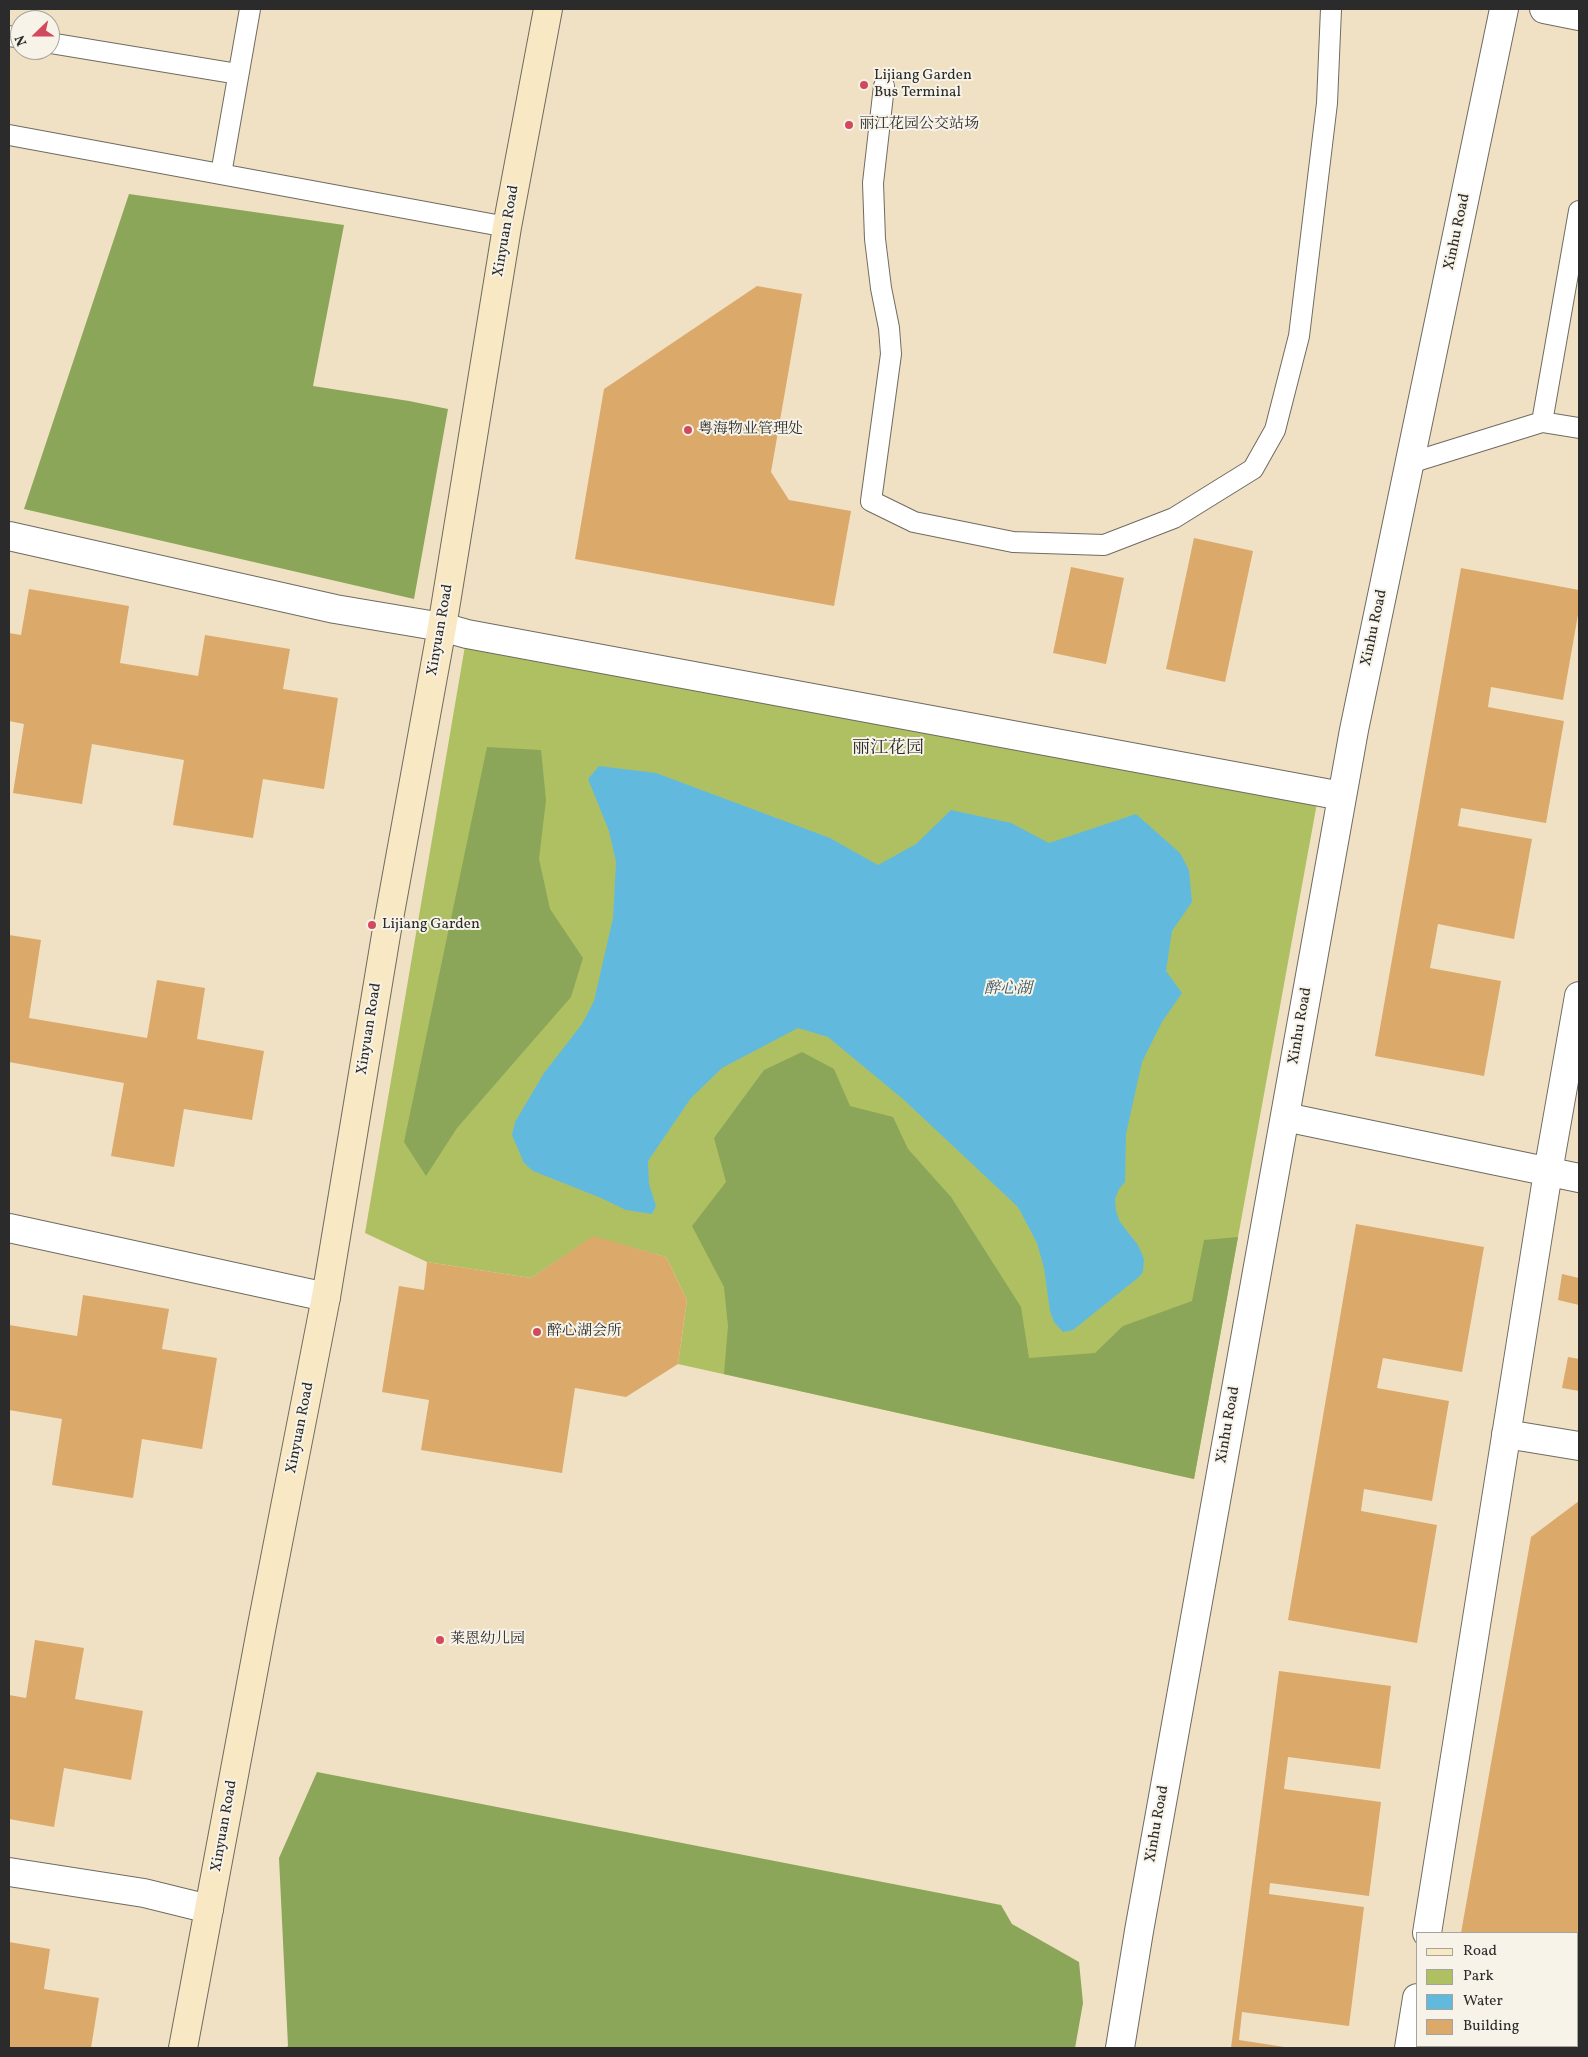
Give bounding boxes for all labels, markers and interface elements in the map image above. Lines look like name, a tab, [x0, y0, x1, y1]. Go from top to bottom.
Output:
north arrow	[10, 10, 60, 60]
text: N	[11, 32, 32, 49]
place label: Lijiang Garden Bus Terminal	[874, 67, 972, 102]
marker: Lijiang Garden Bus Terminal	[858, 79, 870, 91]
place label: 丽江花园公交站场	[859, 116, 979, 134]
marker: 丽江花园公交站场	[843, 119, 855, 131]
street label: Xinyuan Road	[490, 184, 524, 278]
street label: Xinhu Road	[1441, 192, 1475, 272]
place label: 粤海物业管理处	[698, 421, 803, 439]
marker: 粤海物业管理处	[682, 424, 694, 436]
street label: Xinyuan Road	[424, 583, 458, 677]
street label: Xinhu Road	[1358, 588, 1392, 668]
district label: 丽江花园	[852, 739, 924, 761]
place label: Lijiang Garden	[382, 916, 480, 934]
marker: Lijiang Garden	[366, 919, 378, 931]
water label: 醉心湖	[984, 980, 1032, 1000]
street label: Xinyuan Road	[354, 982, 386, 1076]
street label: Xinhu Road	[1285, 986, 1317, 1066]
place label: 醉心湖会所	[547, 1323, 622, 1341]
marker: 醉心湖会所	[531, 1326, 543, 1338]
street label: Xinyuan Road	[283, 1381, 319, 1475]
street label: Xinhu Road	[1213, 1385, 1245, 1465]
place label: 莱恩幼儿园	[450, 1631, 525, 1649]
marker: 莱恩幼儿园	[434, 1634, 446, 1646]
street label: Xinyuan Road	[208, 1779, 242, 1873]
street label: Xinhu Road	[1142, 1784, 1174, 1864]
legend	[1416, 1932, 1578, 2047]
text: Road	[1463, 1941, 1497, 1962]
text: Park	[1463, 1966, 1494, 1987]
text: Water	[1463, 1991, 1503, 2012]
text: Building	[1463, 2016, 1519, 2037]

